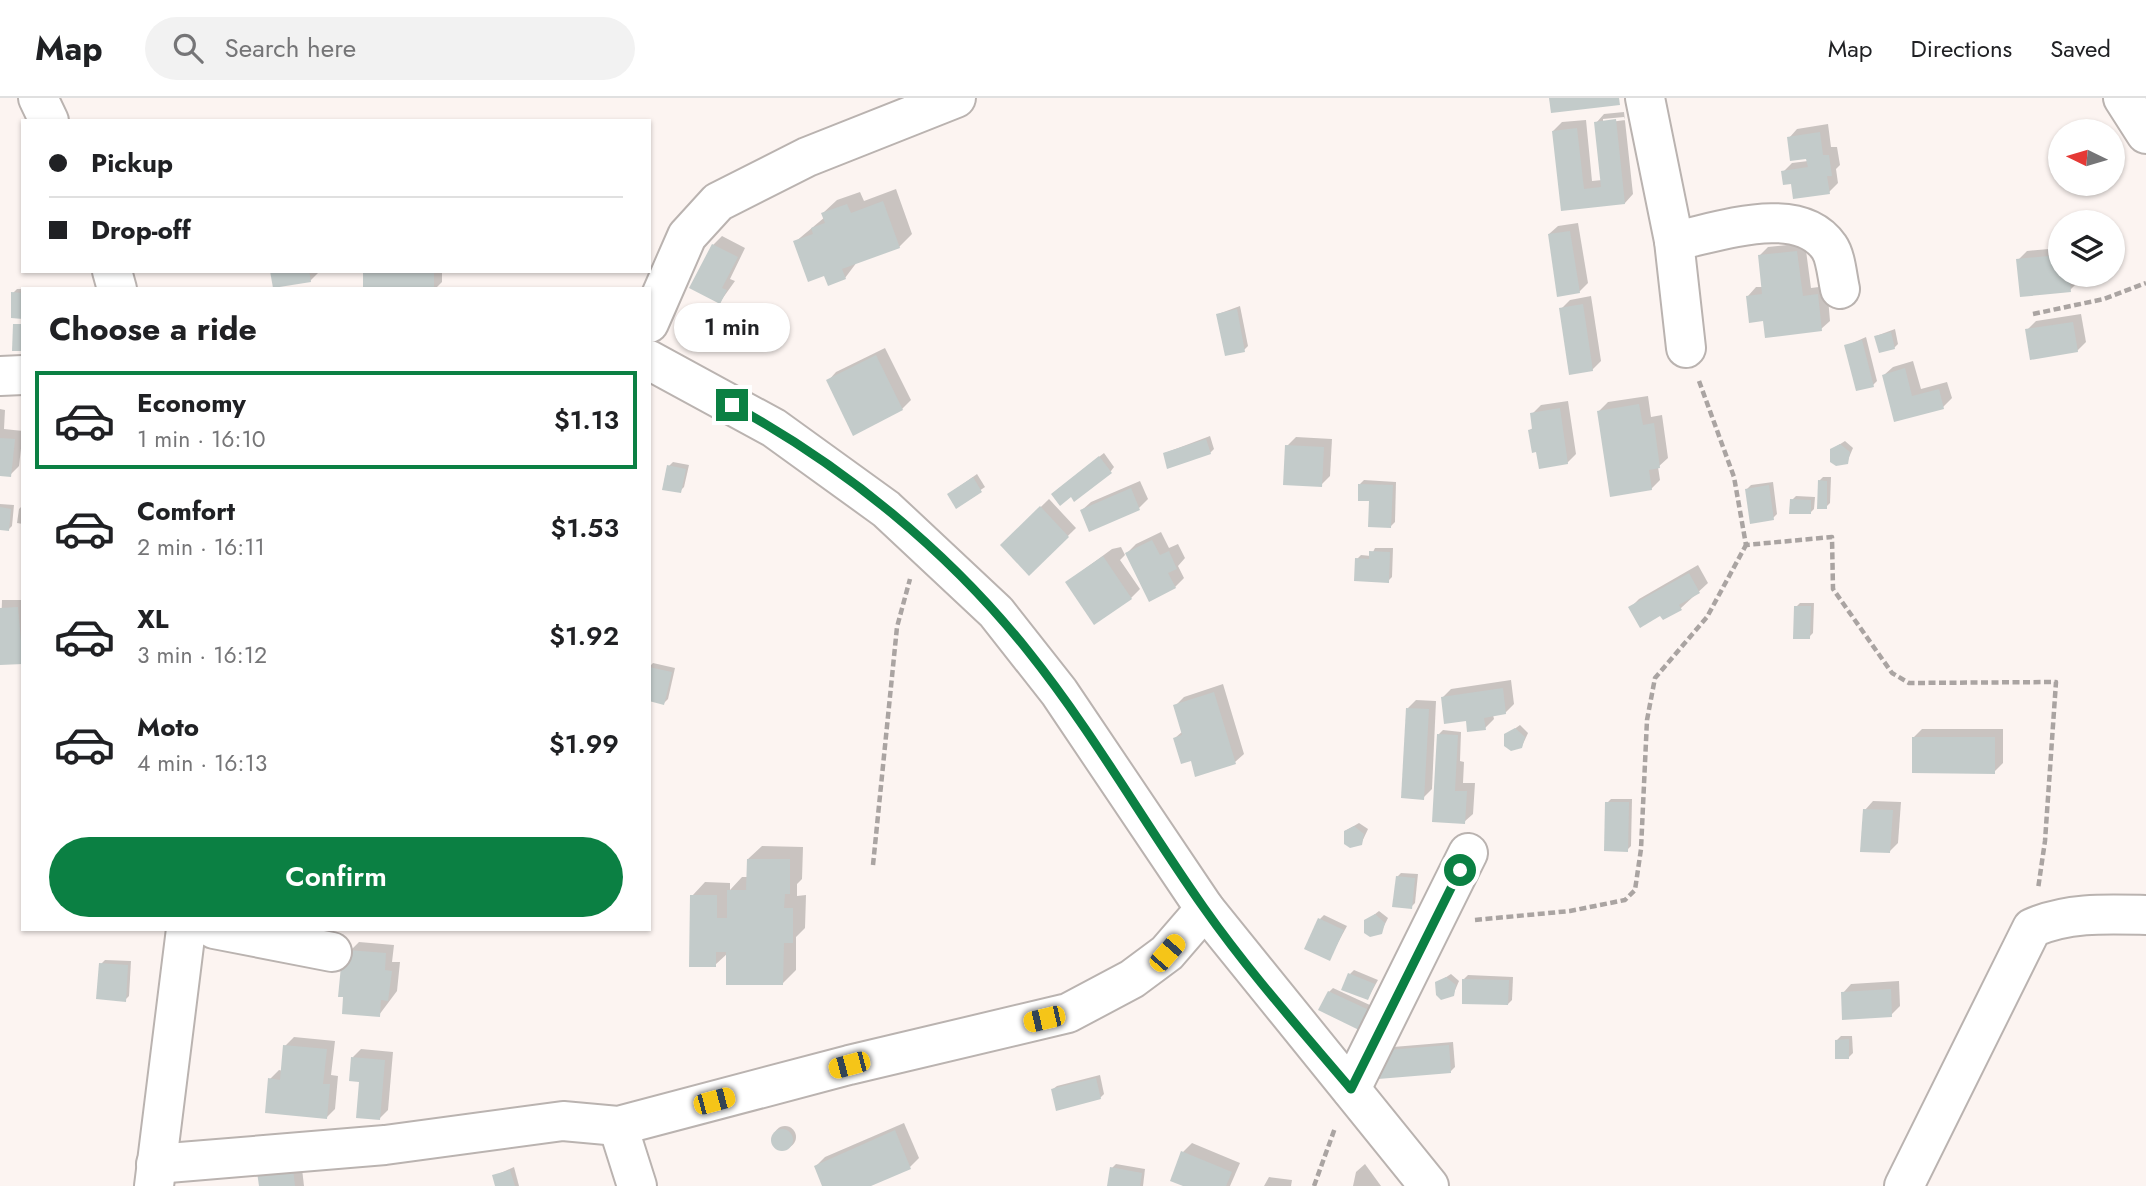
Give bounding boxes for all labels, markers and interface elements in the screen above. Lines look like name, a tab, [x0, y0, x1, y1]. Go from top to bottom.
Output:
search box	[145, 17, 635, 80]
text: Map	[35, 25, 103, 72]
icon: search	[169, 29, 207, 67]
text: Search here	[225, 29, 356, 67]
text: Map	[1828, 31, 1873, 66]
text: Directions	[1911, 31, 2012, 66]
text: Saved	[2050, 31, 2111, 66]
north arrow	[2048, 119, 2124, 196]
map controls	[2048, 119, 2125, 287]
text: Pickup	[91, 144, 173, 182]
button: layers	[2048, 210, 2125, 287]
text: Drop-off	[91, 211, 191, 249]
callout: 1 min	[674, 303, 790, 352]
text: Choose a ride	[49, 306, 257, 352]
text: 1 min	[704, 310, 760, 344]
text: Economy	[137, 384, 246, 422]
icon: car	[53, 389, 116, 452]
route end	[716, 389, 748, 421]
text: $1.13	[554, 401, 619, 439]
text: 1 min · 16:10	[137, 422, 266, 456]
text: Comfort	[137, 492, 235, 530]
icon: car	[53, 497, 116, 560]
text: $1.53	[551, 509, 619, 547]
text: 2 min · 16:11	[137, 530, 265, 564]
text: XL	[137, 600, 169, 638]
icon: car	[53, 605, 116, 668]
text: $1.92	[549, 617, 619, 655]
text: 3 min · 16:12	[137, 638, 267, 672]
text: Moto	[137, 708, 199, 746]
icon: car	[53, 713, 116, 776]
text: $1.99	[549, 725, 619, 763]
text: 4 min · 16:13	[137, 746, 267, 780]
button: Confirm	[49, 837, 623, 917]
route start	[1444, 854, 1476, 886]
car	[1146, 930, 1189, 976]
car	[1022, 1004, 1067, 1034]
car	[826, 1049, 873, 1081]
car	[691, 1085, 738, 1117]

